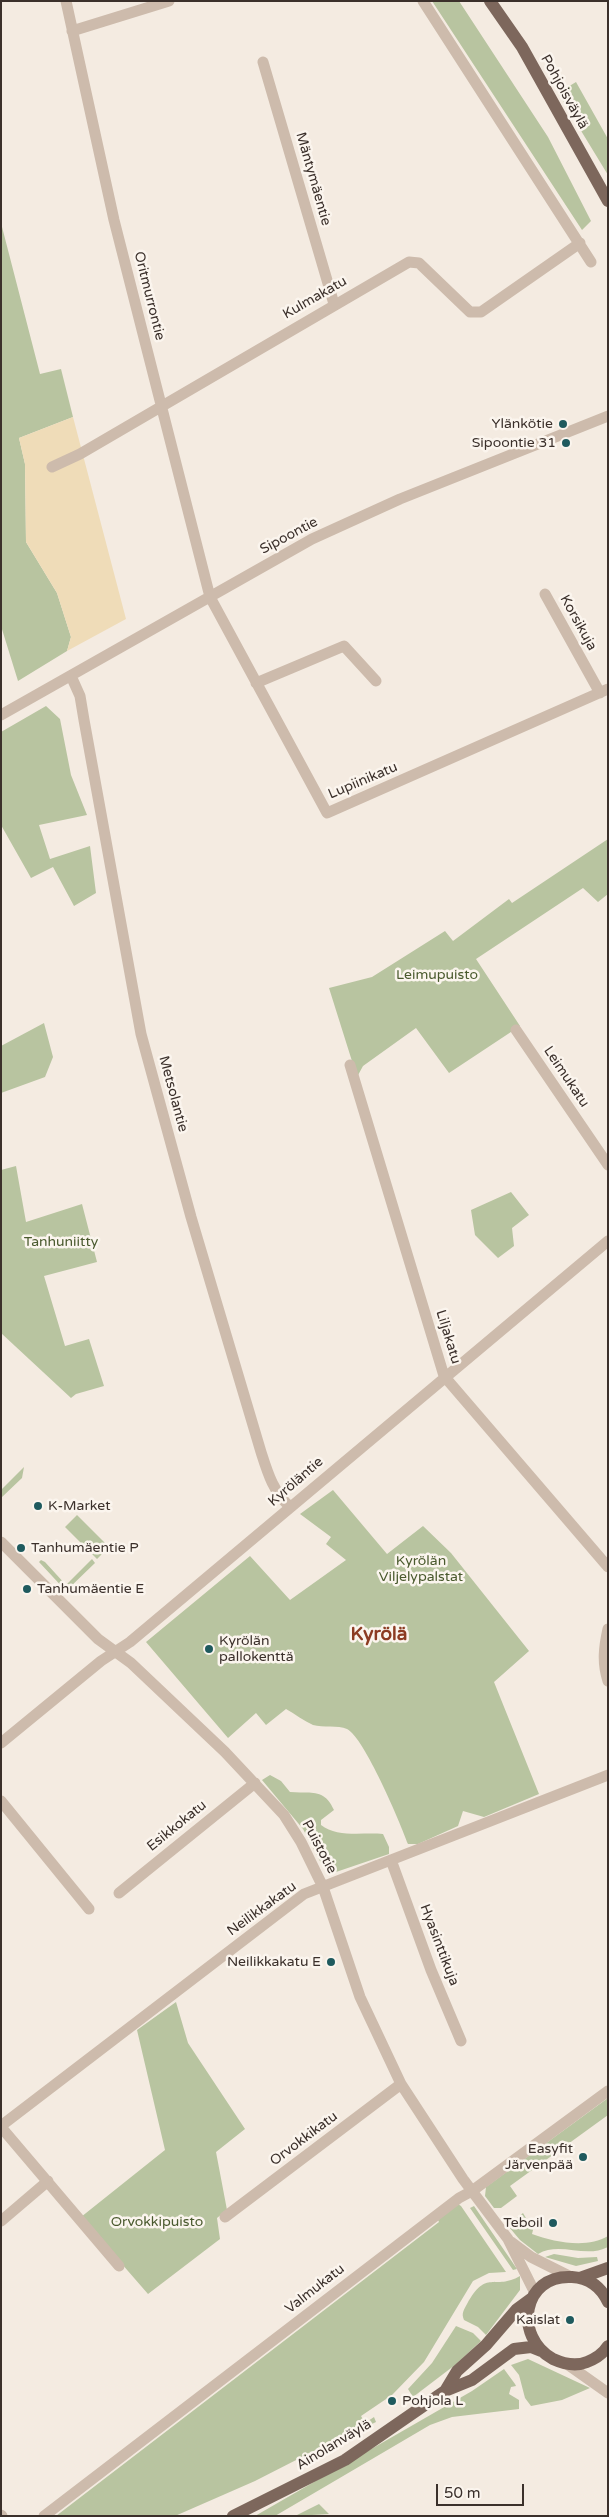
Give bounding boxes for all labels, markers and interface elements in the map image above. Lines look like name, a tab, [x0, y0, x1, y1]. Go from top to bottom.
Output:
street label: Pohjoisväylä	[537, 52, 591, 132]
street label: Mäntymäentie	[292, 130, 334, 228]
street label: Oritmurrontie	[130, 250, 168, 342]
street label: Kulmakatu	[280, 273, 350, 323]
place label: Ylänkötie	[492, 416, 553, 432]
marker: Ylänkötie	[557, 418, 569, 430]
place label: Sipoontie 31	[472, 435, 556, 451]
marker: Sipoontie 31	[560, 437, 572, 449]
street label: Sipoontie	[257, 514, 321, 558]
street label: Korsikuja	[556, 592, 600, 654]
street label: Lupiinikatu	[326, 759, 400, 803]
park label: Leimupuisto	[396, 967, 478, 983]
street label: Leimukatu	[540, 1043, 592, 1111]
street label: Metsolantie	[155, 1054, 191, 1134]
park label: Tanhuniitty	[24, 1234, 98, 1250]
street label: Liljakatu	[432, 1308, 464, 1366]
street label: Kyröläntie	[265, 1454, 327, 1510]
place label: K-Market	[48, 1498, 111, 1514]
marker: K-Market	[32, 1500, 44, 1512]
place label: Tanhumäentie P	[31, 1540, 139, 1556]
marker: Tanhumäentie P	[15, 1542, 27, 1554]
park label: Kyrölän Viljelypalstat	[379, 1553, 463, 1585]
place label: Tanhumäentie E	[37, 1581, 144, 1597]
marker: Tanhumäentie E	[21, 1583, 33, 1595]
district label: Kyrölä	[351, 1624, 407, 1646]
place label: Kyrölän pallokenttä	[219, 1633, 294, 1665]
marker: Kyrölän pallokenttä	[203, 1643, 215, 1655]
street label: Esikkokatu	[144, 1797, 210, 1855]
street label: Puistotie	[298, 1817, 340, 1877]
street label: Neilikkakatu	[224, 1878, 300, 1940]
street label: Hyasinttikuja	[416, 1902, 462, 1988]
place label: Neilikkakatu E	[227, 1954, 321, 1970]
marker: Neilikkakatu E	[325, 1956, 337, 1968]
street label: Orvokkikatu	[267, 2108, 341, 2170]
place label: Easyfit Järvenpää	[505, 2141, 573, 2174]
marker: Easyfit Järvenpää	[577, 2151, 589, 2163]
park label: Orvokkipuisto	[111, 2214, 203, 2230]
place label: Teboil	[503, 2215, 543, 2231]
marker: Teboil	[547, 2217, 559, 2229]
street label: Valmukatu	[282, 2261, 348, 2317]
place label: Kaislat	[516, 2312, 560, 2328]
marker: Kaislat	[564, 2314, 576, 2326]
place label: Pohjola L	[402, 2393, 463, 2409]
marker: Pohjola L	[386, 2395, 398, 2407]
street label: Ainolanväylä	[293, 2416, 375, 2474]
scale bar	[439, 2474, 526, 2506]
text: 50 m	[444, 2484, 481, 2502]

